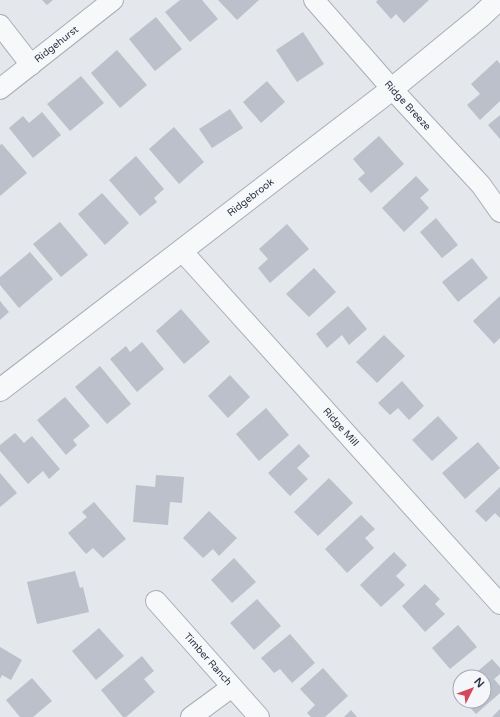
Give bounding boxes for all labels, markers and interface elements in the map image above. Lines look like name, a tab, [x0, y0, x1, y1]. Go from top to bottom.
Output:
street label: Ridgehurst	[32, 23, 81, 65]
street label: Ridge Breeze	[382, 78, 433, 133]
street label: Ridgebrook	[225, 176, 277, 219]
street label: Ridge Mill	[320, 405, 361, 449]
street label: Timber Ranch	[181, 631, 234, 688]
north arrow	[452, 669, 492, 709]
text: N	[471, 675, 487, 690]

